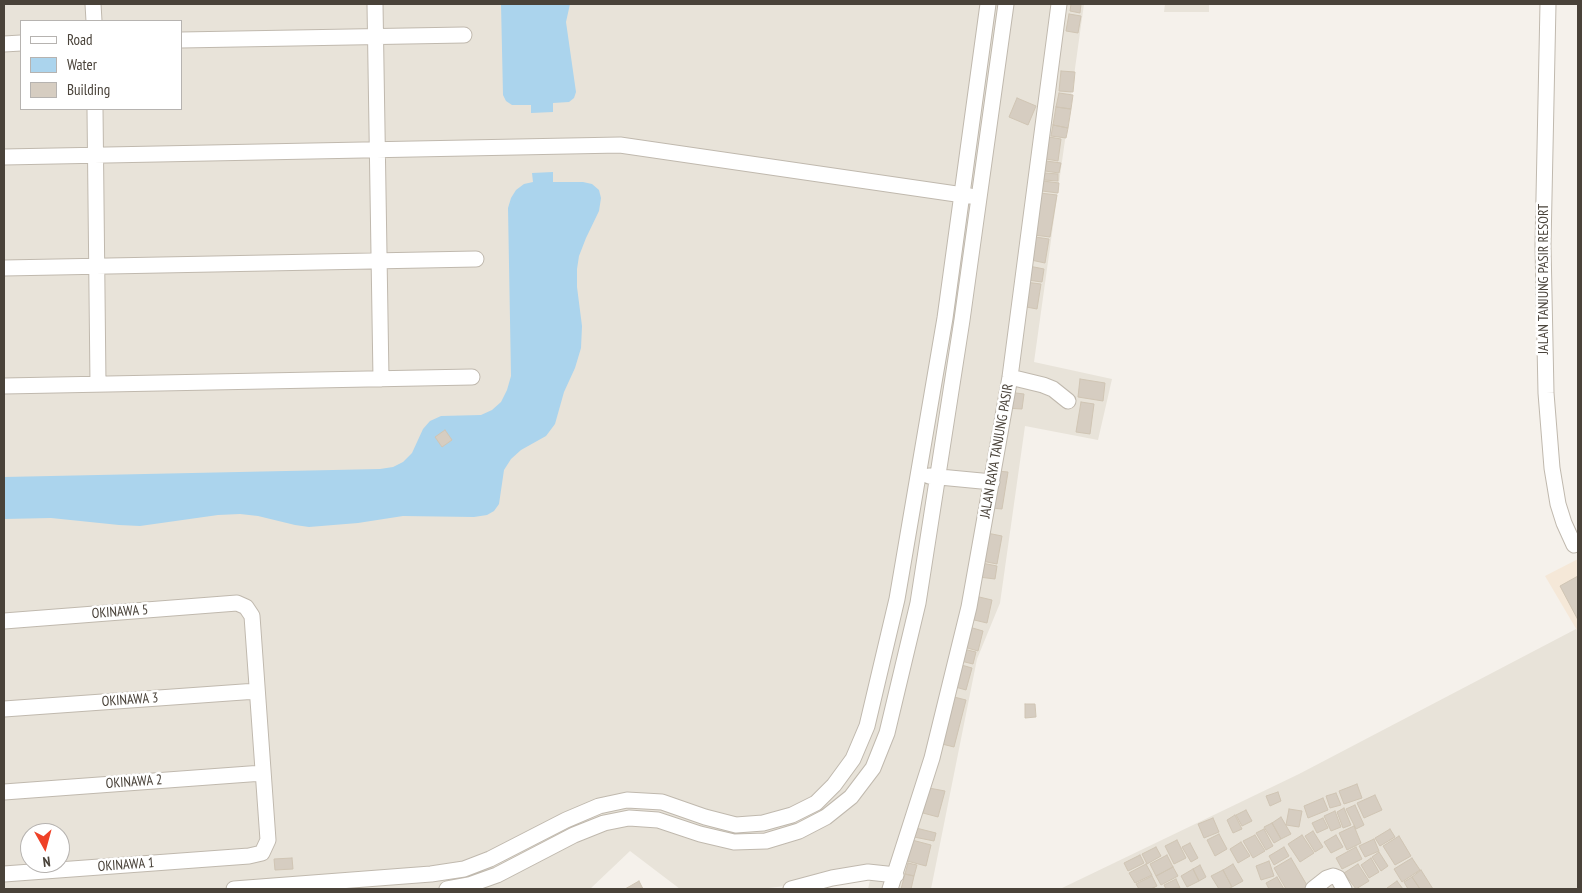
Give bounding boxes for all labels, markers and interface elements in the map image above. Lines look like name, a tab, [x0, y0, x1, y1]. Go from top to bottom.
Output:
legend	[20, 20, 182, 110]
text: Road	[67, 30, 93, 49]
text: Water	[67, 55, 97, 74]
text: Building	[67, 80, 110, 99]
street label: JALAN TANJUNG PASIR RESORT	[1536, 204, 1552, 354]
street label: JALAN RAYA TANJUNG PASIR	[977, 382, 1017, 520]
street label: OKINAWA 5	[91, 602, 149, 622]
street label: OKINAWA 3	[101, 690, 159, 710]
street label: OKINAWA 2	[105, 772, 163, 792]
north arrow	[20, 823, 70, 873]
text: N	[42, 853, 52, 871]
street label: OKINAWA 1	[97, 855, 155, 875]

